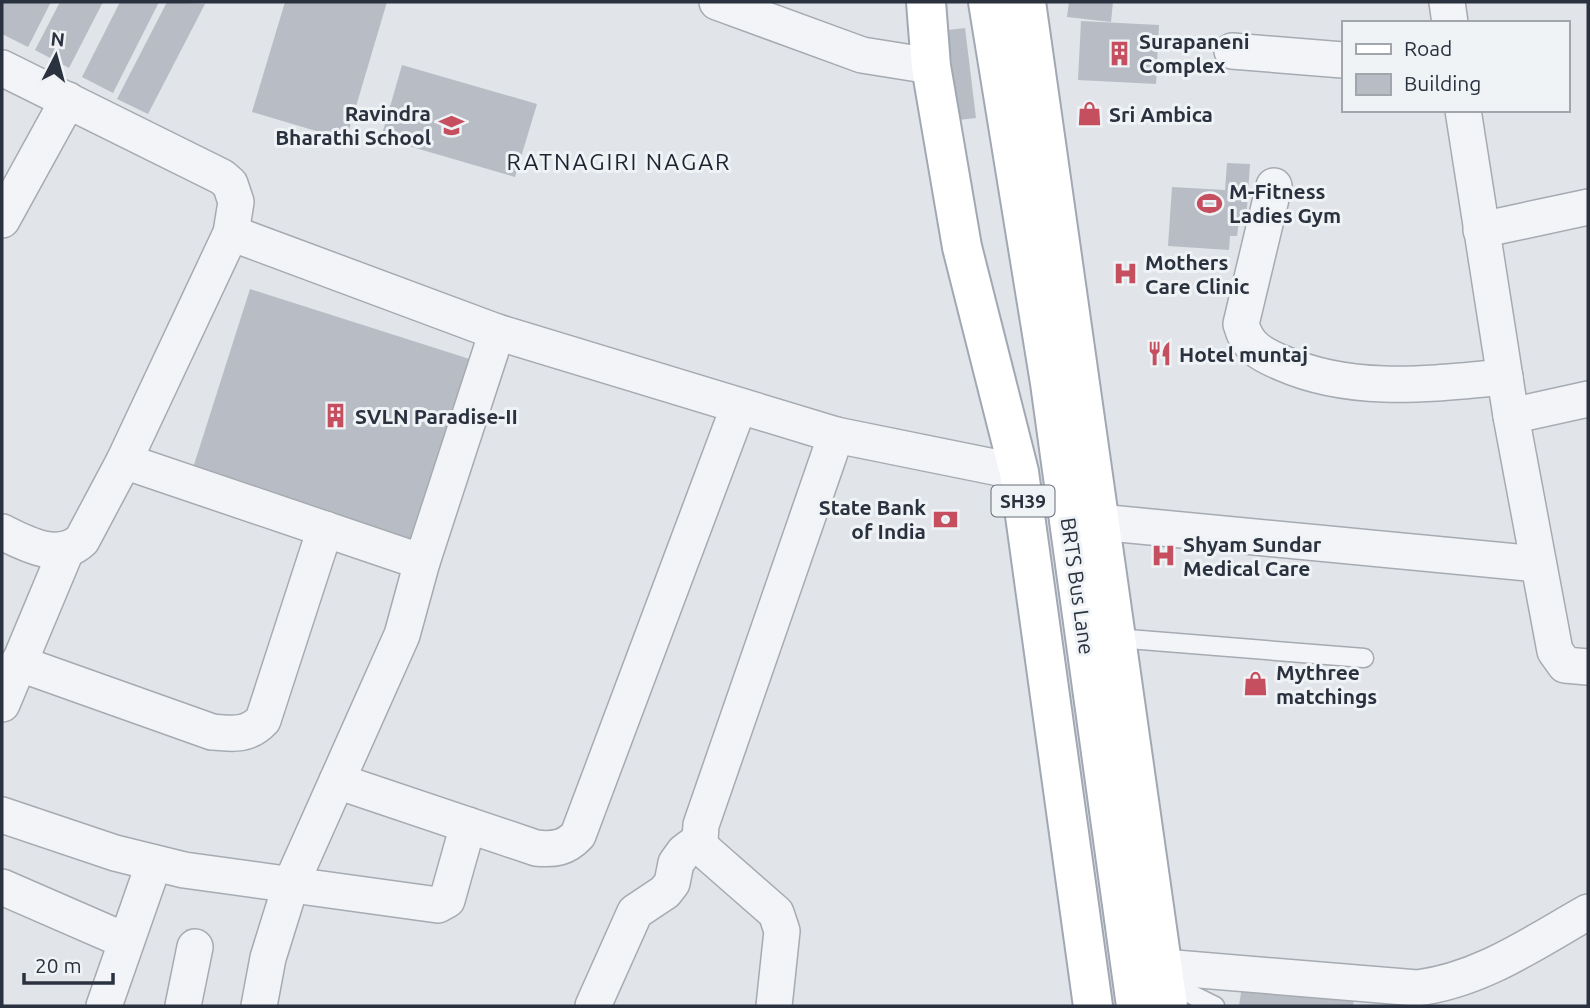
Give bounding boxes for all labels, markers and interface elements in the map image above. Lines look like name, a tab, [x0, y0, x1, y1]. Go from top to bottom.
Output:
north arrow	[21, 21, 91, 91]
legend	[1342, 21, 1569, 112]
text: N	[50, 27, 66, 51]
place label: Surapaneni Complex	[1139, 29, 1250, 77]
text: Road	[1404, 36, 1452, 60]
building icon: Surapaneni Complex	[1105, 39, 1133, 67]
text: Building	[1404, 71, 1481, 95]
shop icon: Sri Ambica	[1075, 100, 1103, 128]
place label: Ravindra Bharathi School	[275, 101, 431, 149]
place label: Sri Ambica	[1109, 102, 1213, 126]
school or university icon: Ravindra Bharathi School	[437, 111, 465, 139]
district label: RATNAGIRI NAGAR	[507, 149, 731, 174]
place label: M-Fitness Ladies Gym	[1229, 179, 1341, 227]
sports icon: M-Fitness Ladies Gym	[1195, 189, 1223, 217]
place label: Mothers Care Clinic	[1145, 250, 1250, 298]
hospital icon: Mothers Care Clinic	[1111, 260, 1139, 288]
restaurant icon: Hotel muntaj	[1145, 340, 1173, 368]
place label: Hotel muntaj	[1179, 342, 1308, 366]
building icon: SVLN Paradise-II	[321, 402, 349, 430]
place label: SVLN Paradise-II	[355, 404, 518, 428]
road number: SH39	[992, 486, 1054, 516]
place label: State Bank of India	[819, 495, 926, 543]
bank icon: State Bank of India	[932, 505, 960, 533]
street label: BRTS Bus Lane	[1056, 516, 1100, 656]
place label: Shyam Sundar Medical Care	[1183, 532, 1322, 580]
hospital icon: Shyam Sundar Medical Care	[1149, 542, 1177, 570]
place label: Mythree matchings	[1276, 660, 1377, 708]
shop icon: Mythree matchings	[1242, 670, 1270, 698]
scale bar	[24, 942, 114, 986]
text: 20 m	[35, 953, 82, 977]

